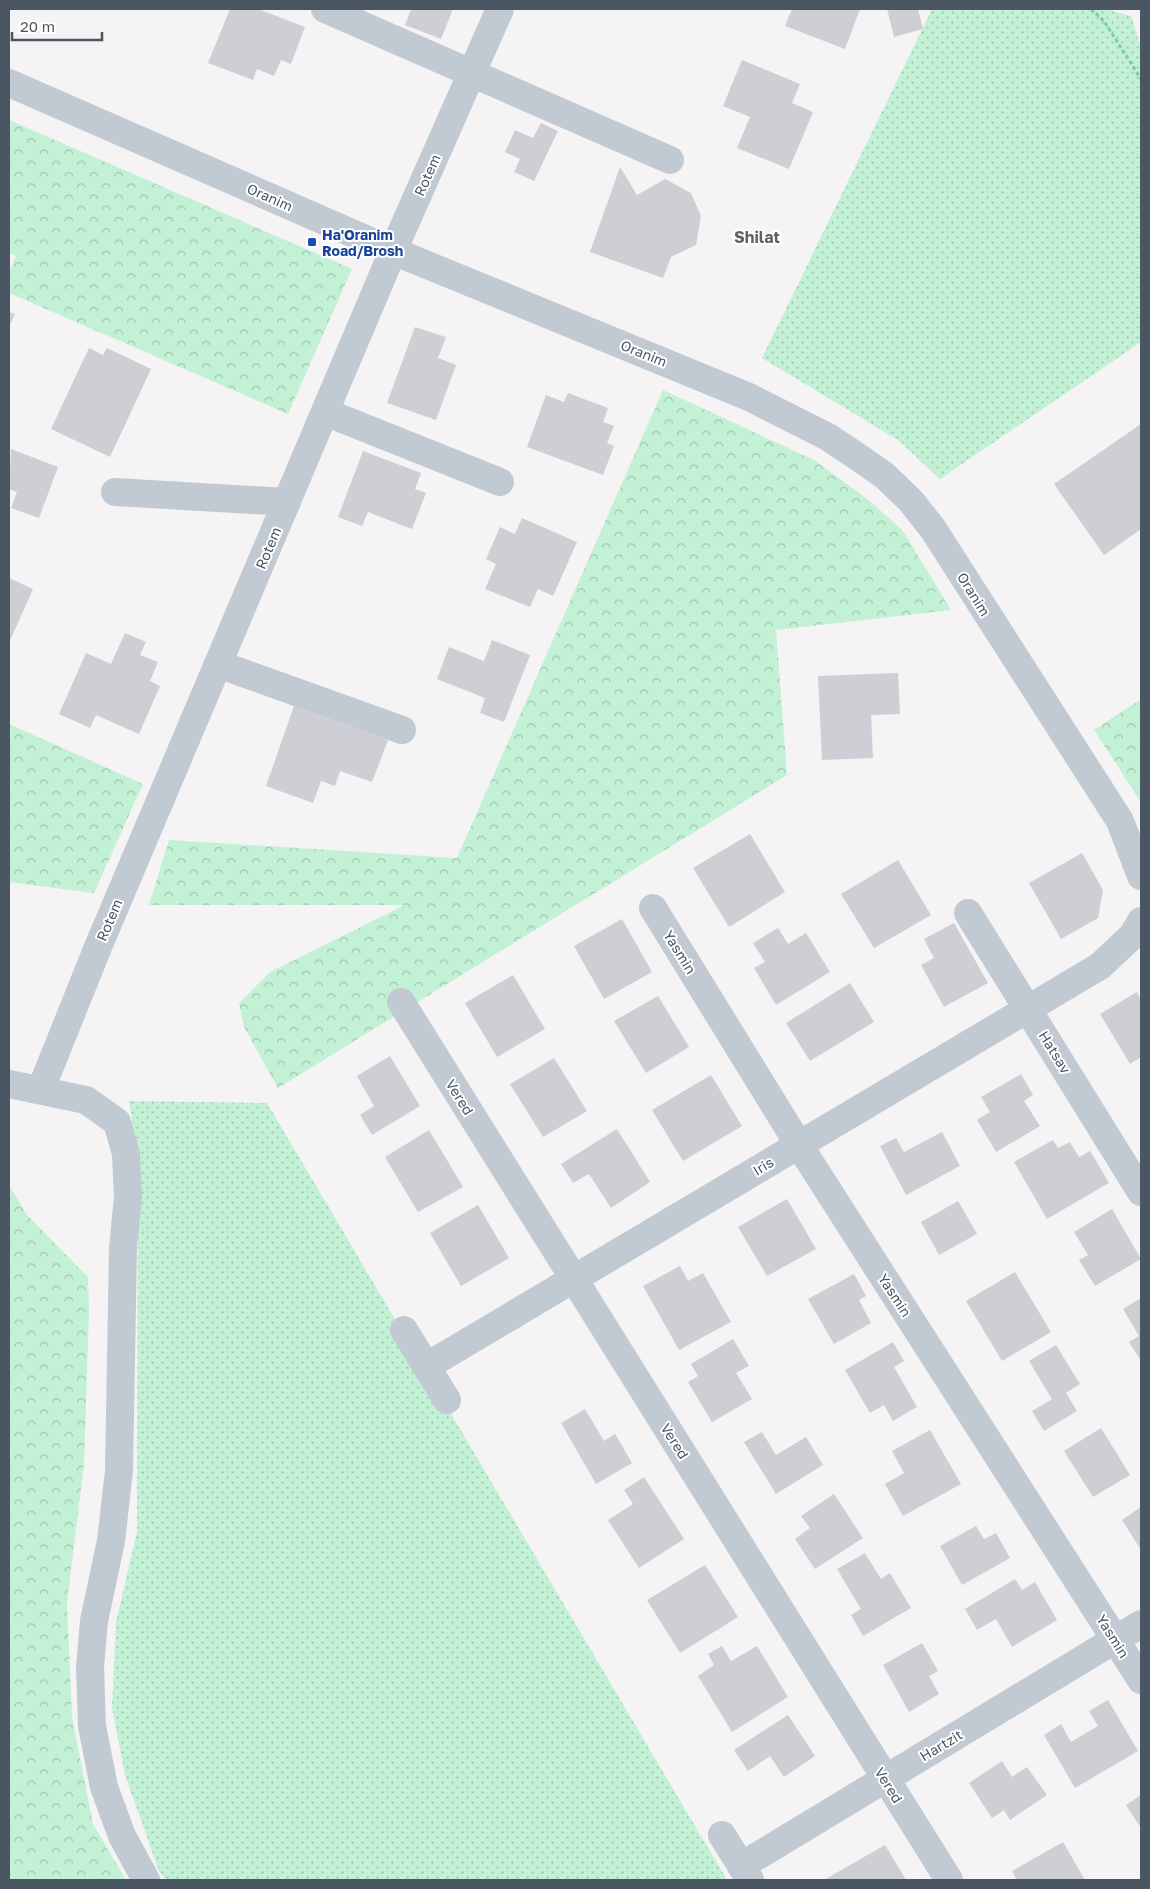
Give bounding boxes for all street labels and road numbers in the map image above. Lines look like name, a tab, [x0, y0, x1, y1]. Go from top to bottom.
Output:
street label: Rotem	[410, 151, 444, 199]
street label: Oranim	[244, 179, 296, 215]
street label: Oranim	[618, 336, 670, 370]
street label: Rotem	[252, 524, 284, 572]
street label: Oranim	[954, 569, 994, 619]
street label: Rotem	[93, 896, 125, 944]
street label: Yasmin	[660, 927, 700, 977]
street label: Hatsav	[1035, 1028, 1075, 1077]
street label: Vered	[443, 1076, 477, 1118]
street label: Iris	[750, 1153, 776, 1179]
street label: Yasmin	[875, 1270, 915, 1320]
street label: Vered	[658, 1420, 692, 1462]
street label: Yasmin	[1093, 1611, 1133, 1661]
street label: Hartzit	[917, 1726, 965, 1764]
street label: Vered	[872, 1764, 906, 1806]

